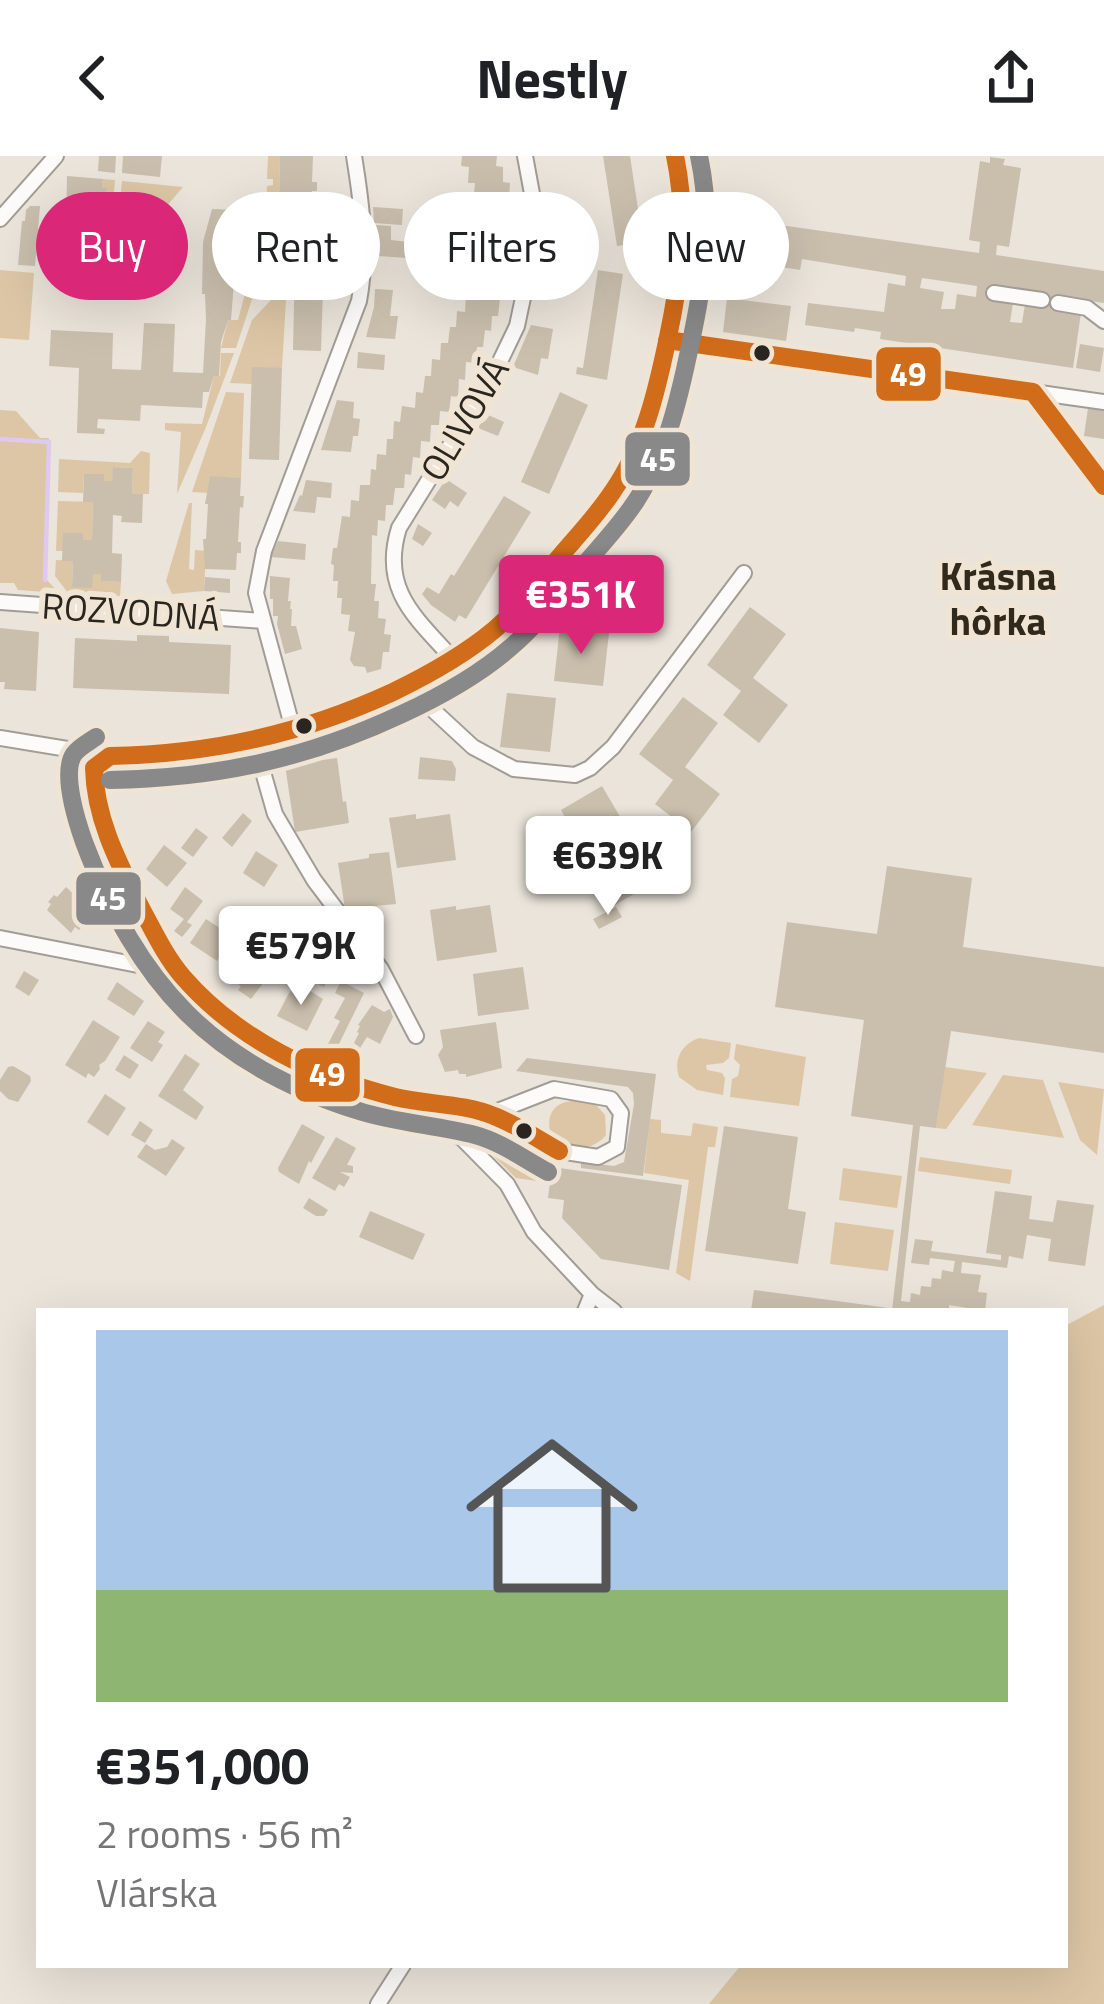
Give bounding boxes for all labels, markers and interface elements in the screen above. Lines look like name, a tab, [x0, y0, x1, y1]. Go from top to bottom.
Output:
text: Nestly	[476, 37, 628, 119]
icon: back	[60, 45, 126, 111]
icon: share	[978, 45, 1044, 111]
chip: Buy	[36, 192, 188, 300]
chip: Rent	[212, 192, 380, 300]
chip: Filters	[404, 192, 599, 300]
chip: New	[623, 192, 789, 300]
unlabelled marker	[751, 342, 773, 364]
line badge: 49	[874, 345, 943, 403]
street label: OLIVOVÁ	[406, 347, 522, 491]
text: 49	[890, 349, 926, 399]
line badge: 45	[623, 430, 692, 488]
text: 45	[640, 434, 676, 484]
district label: Krásna hôrka	[939, 546, 1057, 650]
pin: €351K	[497, 555, 665, 657]
text: €351K	[526, 564, 636, 623]
street label: ROZVODNÁ	[40, 577, 222, 645]
unlabelled marker	[293, 715, 315, 737]
pin: €639K	[524, 816, 692, 918]
text: €639K	[553, 825, 663, 884]
line badge: 45	[74, 870, 143, 927]
text: 45	[90, 873, 126, 923]
pin: €579K	[217, 906, 385, 1008]
text: €579K	[246, 915, 356, 974]
line badge: 49	[293, 1046, 362, 1104]
text: 49	[309, 1049, 345, 1099]
unlabelled marker	[513, 1120, 535, 1142]
icon: home	[444, 1408, 660, 1624]
text: €351,000	[96, 1726, 309, 1804]
text: 2 rooms · 56 m²	[96, 1804, 353, 1863]
text: Vlárska	[96, 1863, 217, 1922]

